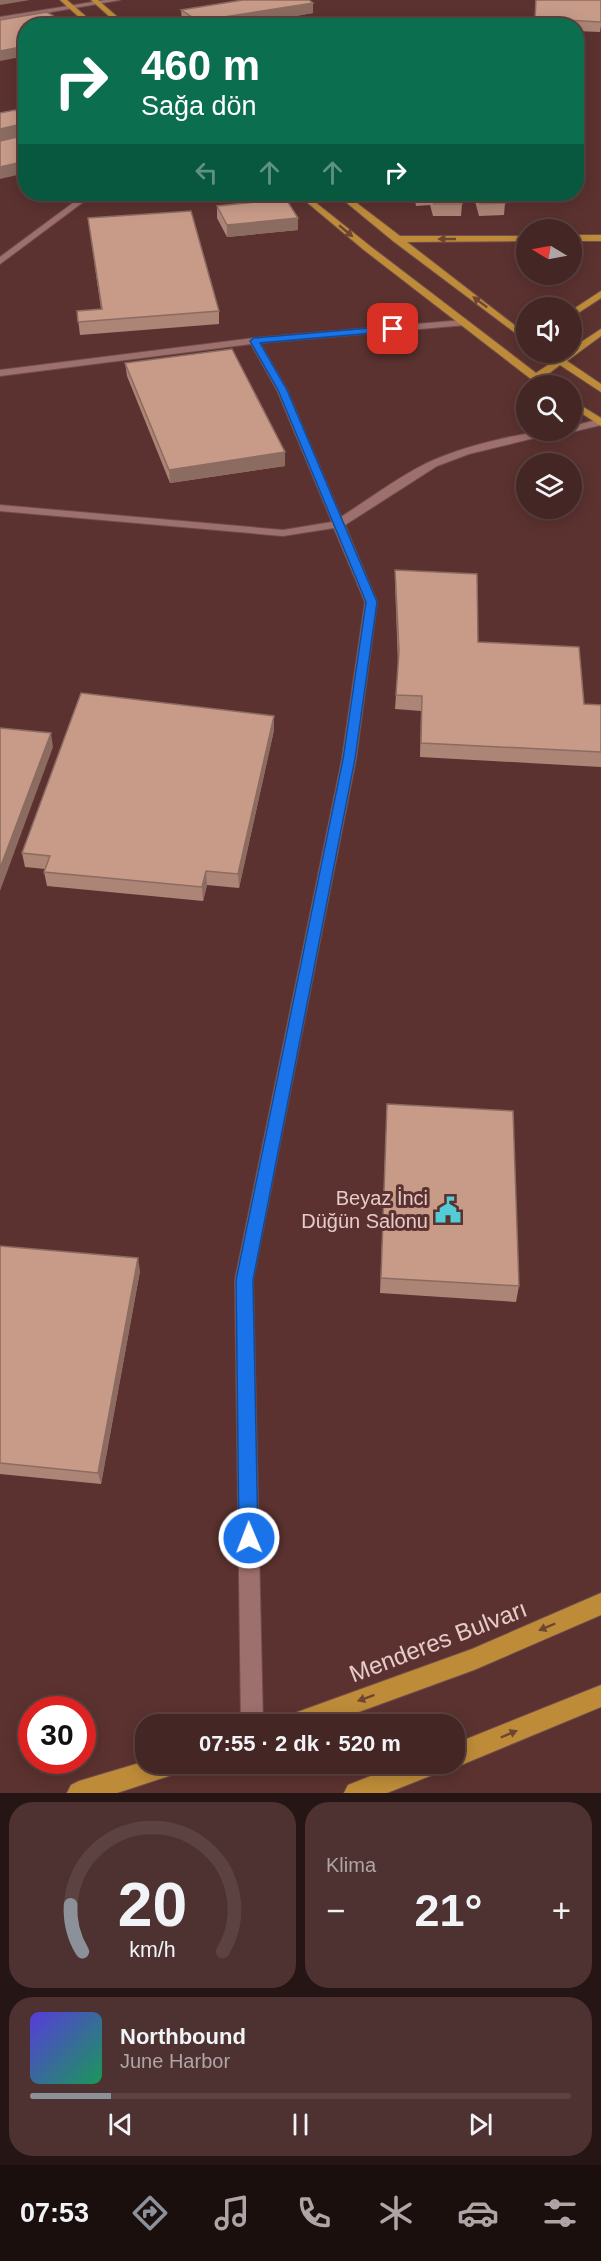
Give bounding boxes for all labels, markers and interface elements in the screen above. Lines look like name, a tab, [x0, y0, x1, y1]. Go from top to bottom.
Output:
icon: right	[42, 42, 120, 120]
text: 460 m	[141, 42, 260, 89]
text: Sağa dön	[141, 91, 257, 121]
icon: left	[190, 156, 223, 189]
icon: ahead	[253, 156, 286, 189]
icon: ahead	[316, 156, 349, 189]
icon: right	[379, 156, 412, 189]
north arrow	[516, 219, 582, 285]
map controls	[516, 219, 582, 519]
one-way arrow	[338, 224, 353, 237]
one-way arrow	[438, 234, 457, 244]
one-way arrow	[473, 296, 489, 308]
button: sound	[516, 297, 582, 363]
pin	[367, 303, 418, 354]
icon: arrive	[376, 312, 409, 345]
button: search	[516, 375, 582, 441]
button: layers	[516, 453, 582, 519]
place label: Beyaz İnci Düğün Salonu	[301, 1187, 428, 1232]
public building icon: Beyaz İnci Düğün Salonu	[433, 1195, 463, 1225]
position arrow	[217, 1506, 281, 1570]
street label: Menderes Bulvarı	[345, 1595, 531, 1687]
one-way arrow	[538, 1622, 556, 1632]
one-way arrow	[357, 1694, 375, 1704]
speed limit sign: 30	[18, 1696, 96, 1774]
one-way arrow	[500, 1729, 518, 1738]
text: 07:55 · 2 dk · 520 m	[199, 1731, 401, 1756]
text: Klima	[326, 1854, 376, 1876]
text: 20	[118, 1870, 187, 1939]
text: 21°	[414, 1885, 483, 1936]
text: −	[326, 1892, 345, 1929]
text: +	[552, 1892, 571, 1929]
text: km/h	[129, 1938, 176, 1962]
text: Northbound	[120, 2024, 246, 2049]
text: June Harbor	[120, 2050, 230, 2072]
icon: previous	[104, 2108, 137, 2141]
icon: pause	[284, 2108, 317, 2141]
icon: next	[464, 2108, 497, 2141]
icon: directions	[129, 2192, 171, 2234]
icon: music	[211, 2192, 253, 2234]
icon: phone	[293, 2192, 335, 2234]
icon: climate	[375, 2192, 417, 2234]
icon: car	[457, 2192, 499, 2234]
icon: filters	[539, 2192, 581, 2234]
text: 07:53	[20, 2198, 89, 2228]

